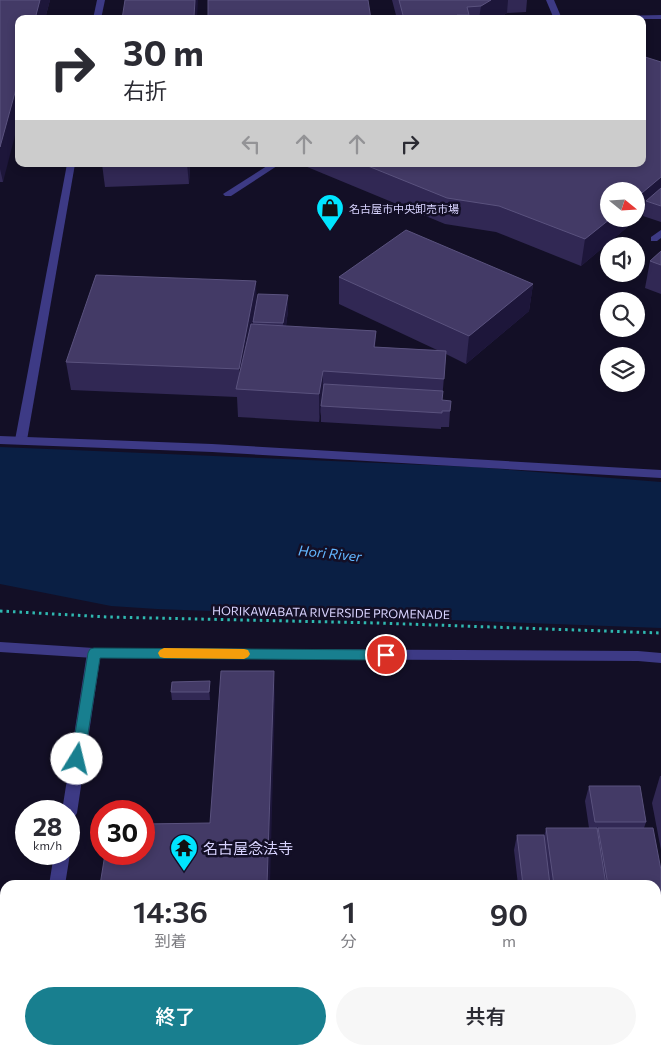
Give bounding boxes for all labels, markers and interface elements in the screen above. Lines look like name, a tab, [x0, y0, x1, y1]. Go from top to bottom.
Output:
text: 30 m	[123, 30, 204, 73]
icon: right	[40, 35, 105, 100]
text: 右折	[123, 77, 167, 104]
icon: left	[237, 130, 265, 158]
icon: ahead	[290, 130, 318, 158]
icon: ahead	[343, 130, 371, 158]
icon: right	[396, 130, 424, 158]
north arrow	[600, 182, 645, 228]
map controls	[600, 182, 645, 392]
shop icon: 名古屋市中央卸売市場	[315, 193, 345, 232]
place label: 名古屋市中央卸売市場	[349, 202, 459, 215]
button: sound	[600, 237, 645, 282]
button: search	[600, 292, 645, 337]
button: layers	[600, 347, 645, 392]
water label: Hori River	[297, 541, 363, 565]
street label: HORIKAWABATA RIVERSIDE PROMENADE	[212, 603, 450, 621]
pin	[365, 634, 407, 676]
icon: arrive	[372, 641, 400, 669]
position arrow	[50, 732, 102, 784]
speed limit sign: 30	[90, 800, 155, 865]
text: 28	[33, 811, 62, 841]
temple icon: 名古屋念法寺	[169, 833, 199, 872]
text: km/h	[33, 838, 62, 852]
place label: 名古屋念法寺	[203, 839, 293, 857]
text: 14:36	[133, 892, 208, 929]
text: 1	[342, 892, 356, 929]
text: 90	[490, 895, 528, 932]
text: 到着	[154, 931, 186, 950]
text: 分	[341, 931, 357, 950]
text: m	[502, 931, 516, 950]
button: 終了	[25, 987, 326, 1045]
button: 共有	[336, 987, 636, 1045]

